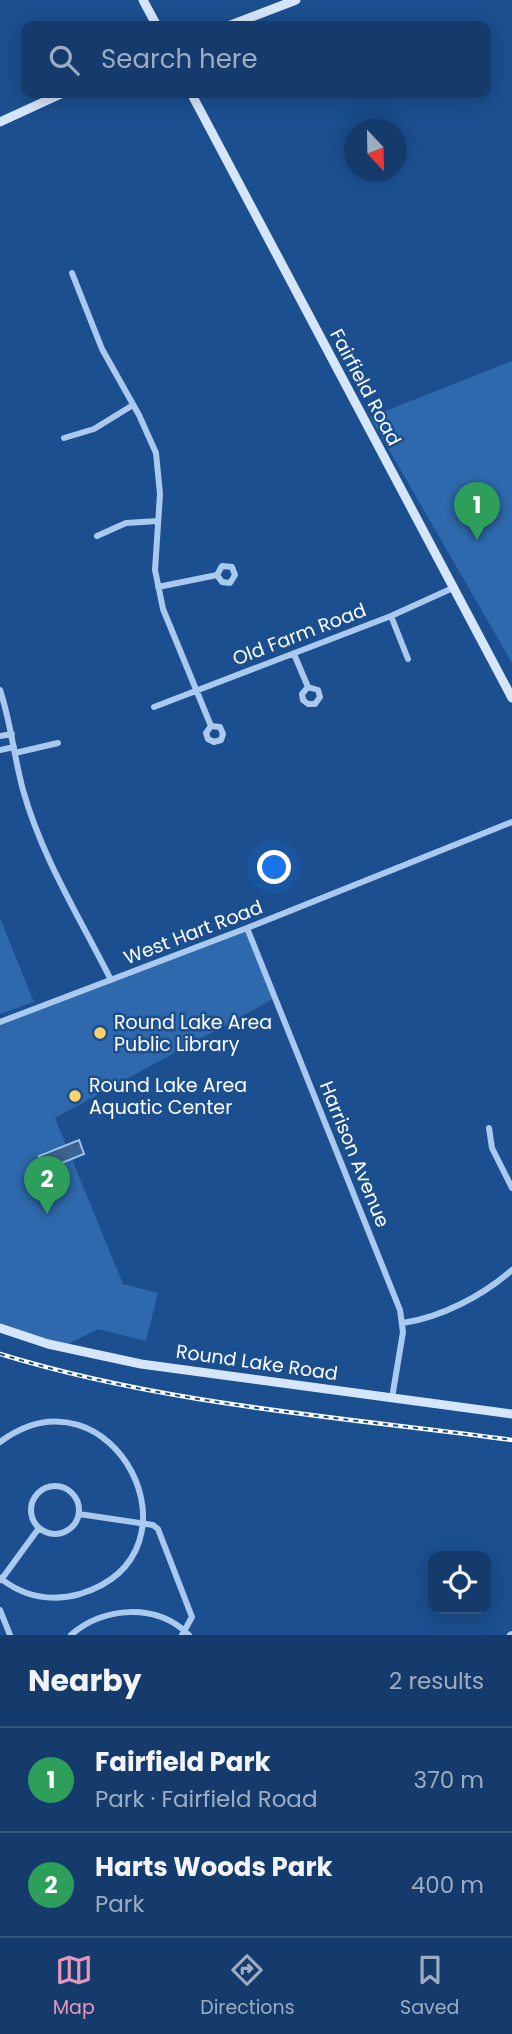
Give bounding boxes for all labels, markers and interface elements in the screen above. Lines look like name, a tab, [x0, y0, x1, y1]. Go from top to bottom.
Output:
search box	[21, 21, 491, 98]
icon: search	[45, 41, 83, 79]
text: Search here	[101, 41, 258, 77]
north arrow	[344, 119, 407, 182]
street label: Fairfield Road	[323, 324, 408, 450]
pin: 1	[454, 482, 500, 540]
street label: Old Farm Road	[228, 597, 370, 672]
your location	[257, 850, 291, 884]
street label: West Hart Road	[120, 894, 266, 971]
place label: Round Lake Area Public Library	[114, 1009, 272, 1058]
marker: Round Lake Area Public Library	[92, 1025, 108, 1041]
place label: Round Lake Area Aquatic Center	[89, 1072, 247, 1121]
street label: Harrison Avenue	[313, 1077, 396, 1231]
marker: Round Lake Area Aquatic Center	[67, 1088, 83, 1104]
pin: 2	[24, 1156, 70, 1214]
street label: Round Lake Road	[174, 1338, 340, 1387]
map controls	[428, 1551, 491, 1614]
button: locate	[428, 1551, 491, 1614]
text: Nearby	[28, 1659, 142, 1702]
text: 2 results	[389, 1665, 484, 1697]
text: Fairfield Park	[95, 1744, 271, 1780]
text: 1	[47, 1764, 55, 1796]
text: 370 m	[414, 1764, 484, 1796]
text: Park · Fairfield Road	[95, 1783, 317, 1815]
text: Harts Woods Park	[95, 1849, 333, 1885]
text: 2	[44, 1869, 58, 1901]
text: 400 m	[411, 1869, 484, 1901]
text: Park	[95, 1888, 144, 1920]
tab: Map	[53, 1951, 95, 2022]
tab: Directions	[200, 1951, 295, 2022]
tab: Saved	[400, 1951, 459, 2022]

